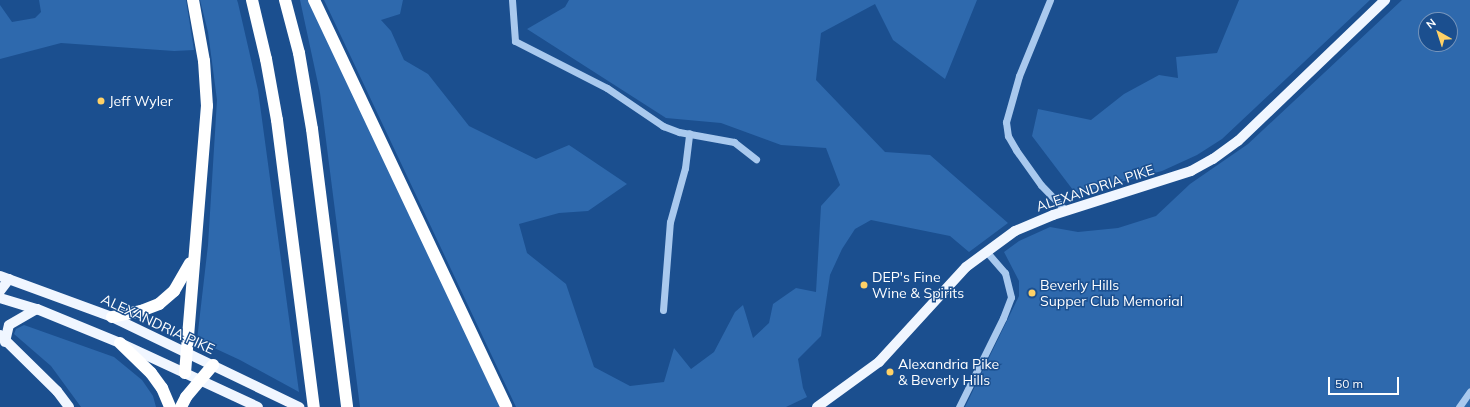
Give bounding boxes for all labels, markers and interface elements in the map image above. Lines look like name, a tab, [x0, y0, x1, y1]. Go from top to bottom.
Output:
north arrow	[1418, 12, 1458, 52]
text: N	[1423, 15, 1439, 32]
place label: Jeff Wyler	[109, 93, 173, 109]
marker: Jeff Wyler	[96, 96, 106, 106]
street label: ALEXANDRIA PIKE	[1034, 161, 1156, 215]
place label: DEP's Fine Wine & Spirits	[872, 269, 964, 302]
place label: Beverly Hills Supper Club Memorial	[1040, 277, 1183, 310]
marker: DEP's Fine Wine & Spirits	[859, 280, 869, 290]
marker: Beverly Hills Supper Club Memorial	[1027, 288, 1037, 298]
street label: ALEXANDRIA PIKE	[99, 290, 217, 358]
place label: Alexandria Pike & Beverly Hills	[898, 356, 999, 388]
marker: Alexandria Pike & Beverly Hills	[885, 367, 895, 377]
scale bar	[1330, 369, 1401, 395]
text: 50 m	[1335, 376, 1363, 391]

